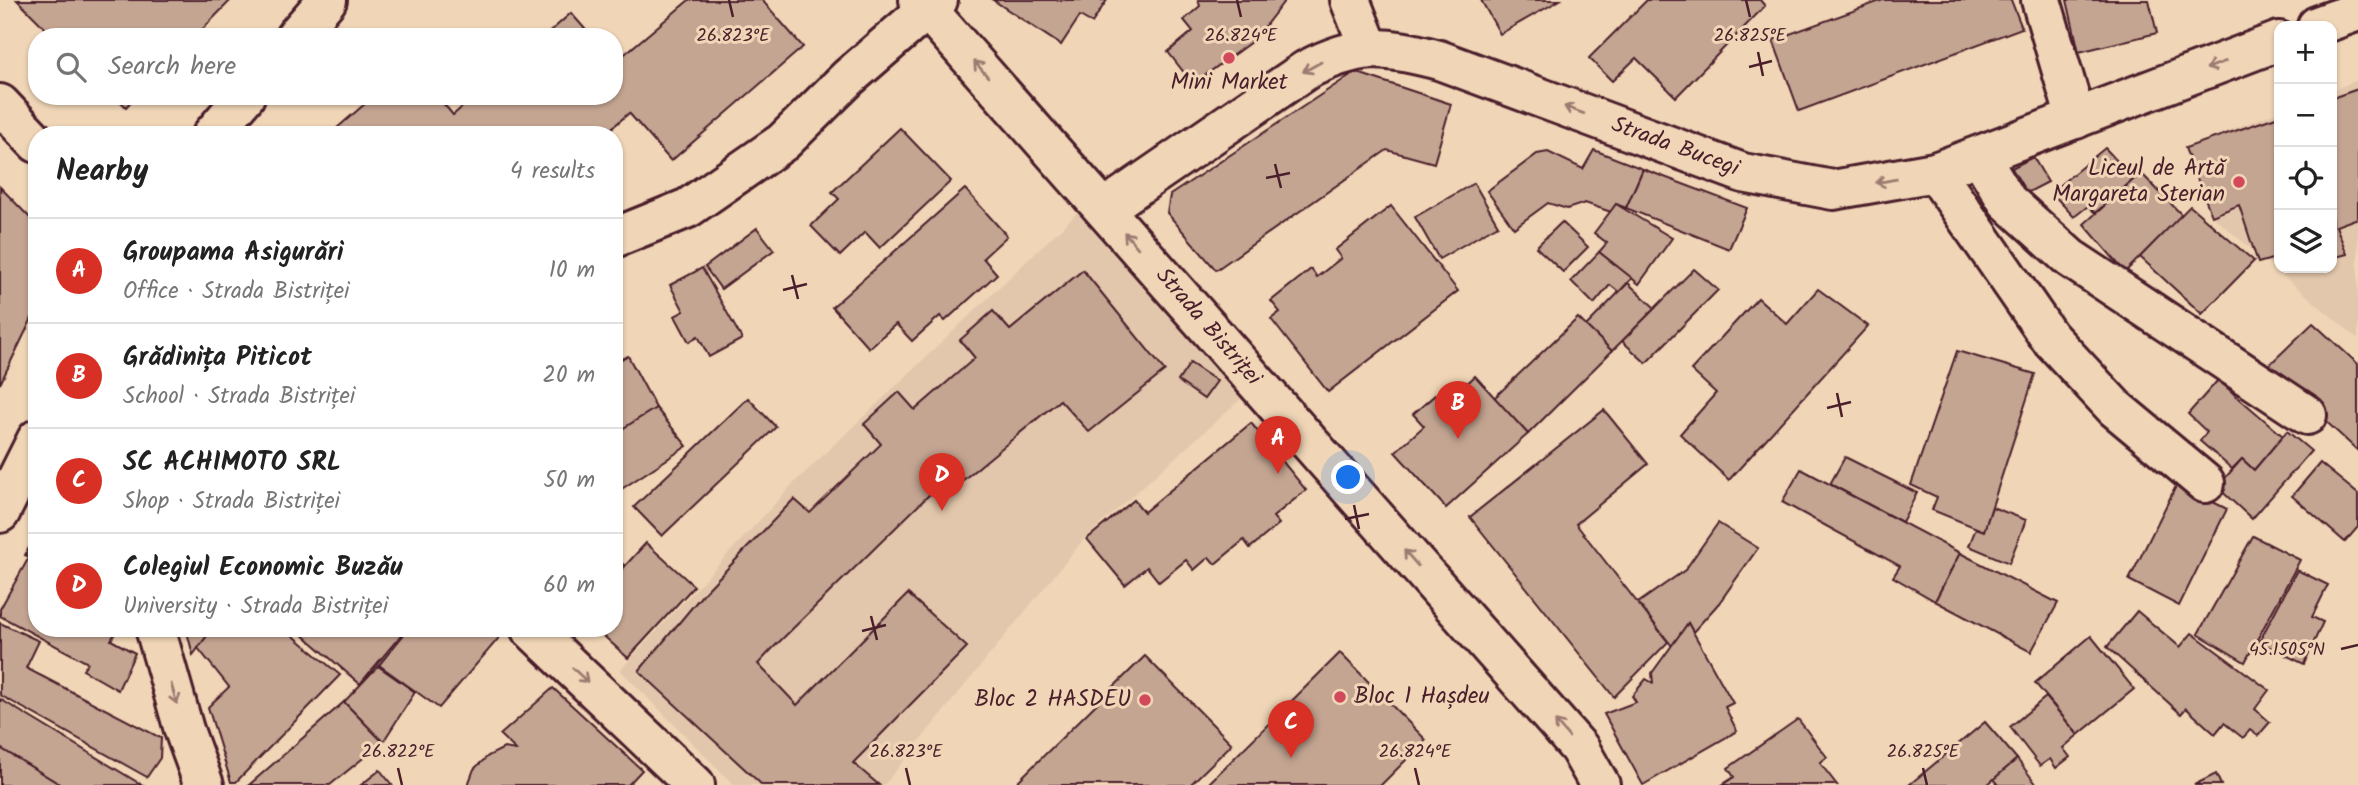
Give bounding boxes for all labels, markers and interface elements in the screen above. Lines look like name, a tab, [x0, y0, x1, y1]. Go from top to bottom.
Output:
map controls	[2274, 21, 2337, 273]
button: +	[2274, 21, 2337, 84]
text: 26.823°E	[697, 22, 770, 51]
text: 26.824°E	[1205, 22, 1278, 51]
text: 26.825°E	[1714, 22, 1787, 51]
search box	[28, 28, 623, 105]
text: Search here	[108, 46, 236, 88]
icon: search	[52, 48, 90, 86]
marker: Mini Market	[1221, 50, 1237, 66]
one-way arrow	[1303, 60, 1323, 74]
one-way arrow	[2205, 60, 2227, 73]
one-way arrow	[973, 61, 989, 79]
place label: Mini Market	[1170, 65, 1289, 101]
button: −	[2274, 84, 2337, 147]
one-way arrow	[1564, 103, 1586, 116]
street label: Strada Bucegi	[1606, 107, 1745, 187]
button: locate	[2274, 147, 2337, 210]
text: Nearby	[56, 148, 148, 196]
place label: Liceul de Artă Margareta Sterian	[2052, 151, 2227, 213]
text: 4 results	[510, 154, 595, 190]
marker: Liceul de Artă Margareta Sterian	[2231, 174, 2247, 190]
one-way arrow	[1875, 175, 1898, 188]
button: layers	[2274, 210, 2337, 273]
one-way arrow	[1123, 231, 1139, 249]
text: Groupama Asigurări	[123, 232, 344, 274]
text: A	[72, 253, 86, 289]
text: 10 m	[549, 253, 595, 289]
street label: Strada Bistriței	[1146, 260, 1271, 395]
text: Office · Strada Bistriței	[123, 274, 349, 310]
text: Grădinița Piticot	[123, 337, 312, 379]
text: B	[72, 358, 86, 394]
text: 20 m	[543, 358, 595, 394]
text: School · Strada Bistriței	[123, 379, 355, 415]
pin: B	[1435, 381, 1481, 439]
pin: A	[1255, 416, 1301, 474]
text: SC ACHIMOTO SRL	[123, 442, 341, 484]
pin: D	[919, 453, 965, 511]
your location	[1331, 460, 1365, 494]
text: C	[72, 463, 86, 499]
text: 50 m	[544, 463, 595, 499]
text: Shop · Strada Bistriței	[123, 484, 340, 520]
text: Colegiul Economic Buzău	[123, 547, 403, 589]
one-way arrow	[1403, 550, 1420, 567]
text: D	[71, 568, 87, 604]
text: 60 m	[543, 568, 595, 604]
text: University · Strada Bistriței	[123, 589, 388, 625]
text: 45.1505°N	[2249, 636, 2325, 665]
one-way arrow	[571, 667, 588, 684]
place label: Bloc 1 Hașdeu	[1354, 679, 1490, 715]
place label: Bloc 2 HASDEU	[975, 682, 1131, 718]
one-way arrow	[168, 683, 181, 705]
marker: Bloc 1 Hașdeu	[1332, 689, 1348, 705]
marker: Bloc 2 HASDEU	[1137, 692, 1153, 708]
pin: C	[1268, 700, 1314, 758]
one-way arrow	[1554, 720, 1570, 738]
text: 26.822°E	[361, 738, 435, 767]
text: 26.823°E	[870, 738, 943, 767]
text: 26.824°E	[1379, 738, 1452, 767]
text: 26.825°E	[1887, 738, 1960, 767]

